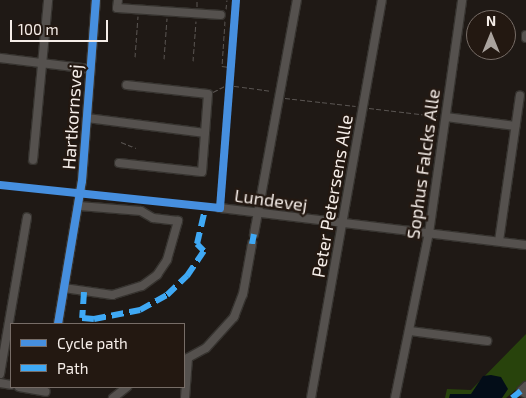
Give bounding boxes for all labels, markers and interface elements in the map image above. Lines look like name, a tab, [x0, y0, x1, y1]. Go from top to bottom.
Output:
scale bar	[12, 10, 110, 42]
north arrow	[466, 10, 516, 60]
text: N	[486, 12, 496, 29]
text: 100 m	[18, 20, 59, 38]
street label: Hartkornsvej	[58, 64, 86, 170]
street label: Sophus Falcks Alle	[402, 87, 444, 241]
street label: Peter Petersens Alle	[307, 112, 357, 280]
street label: Lundevej	[233, 184, 309, 216]
legend	[10, 323, 185, 388]
text: Cycle path	[57, 334, 128, 352]
text: Path	[57, 359, 88, 377]

